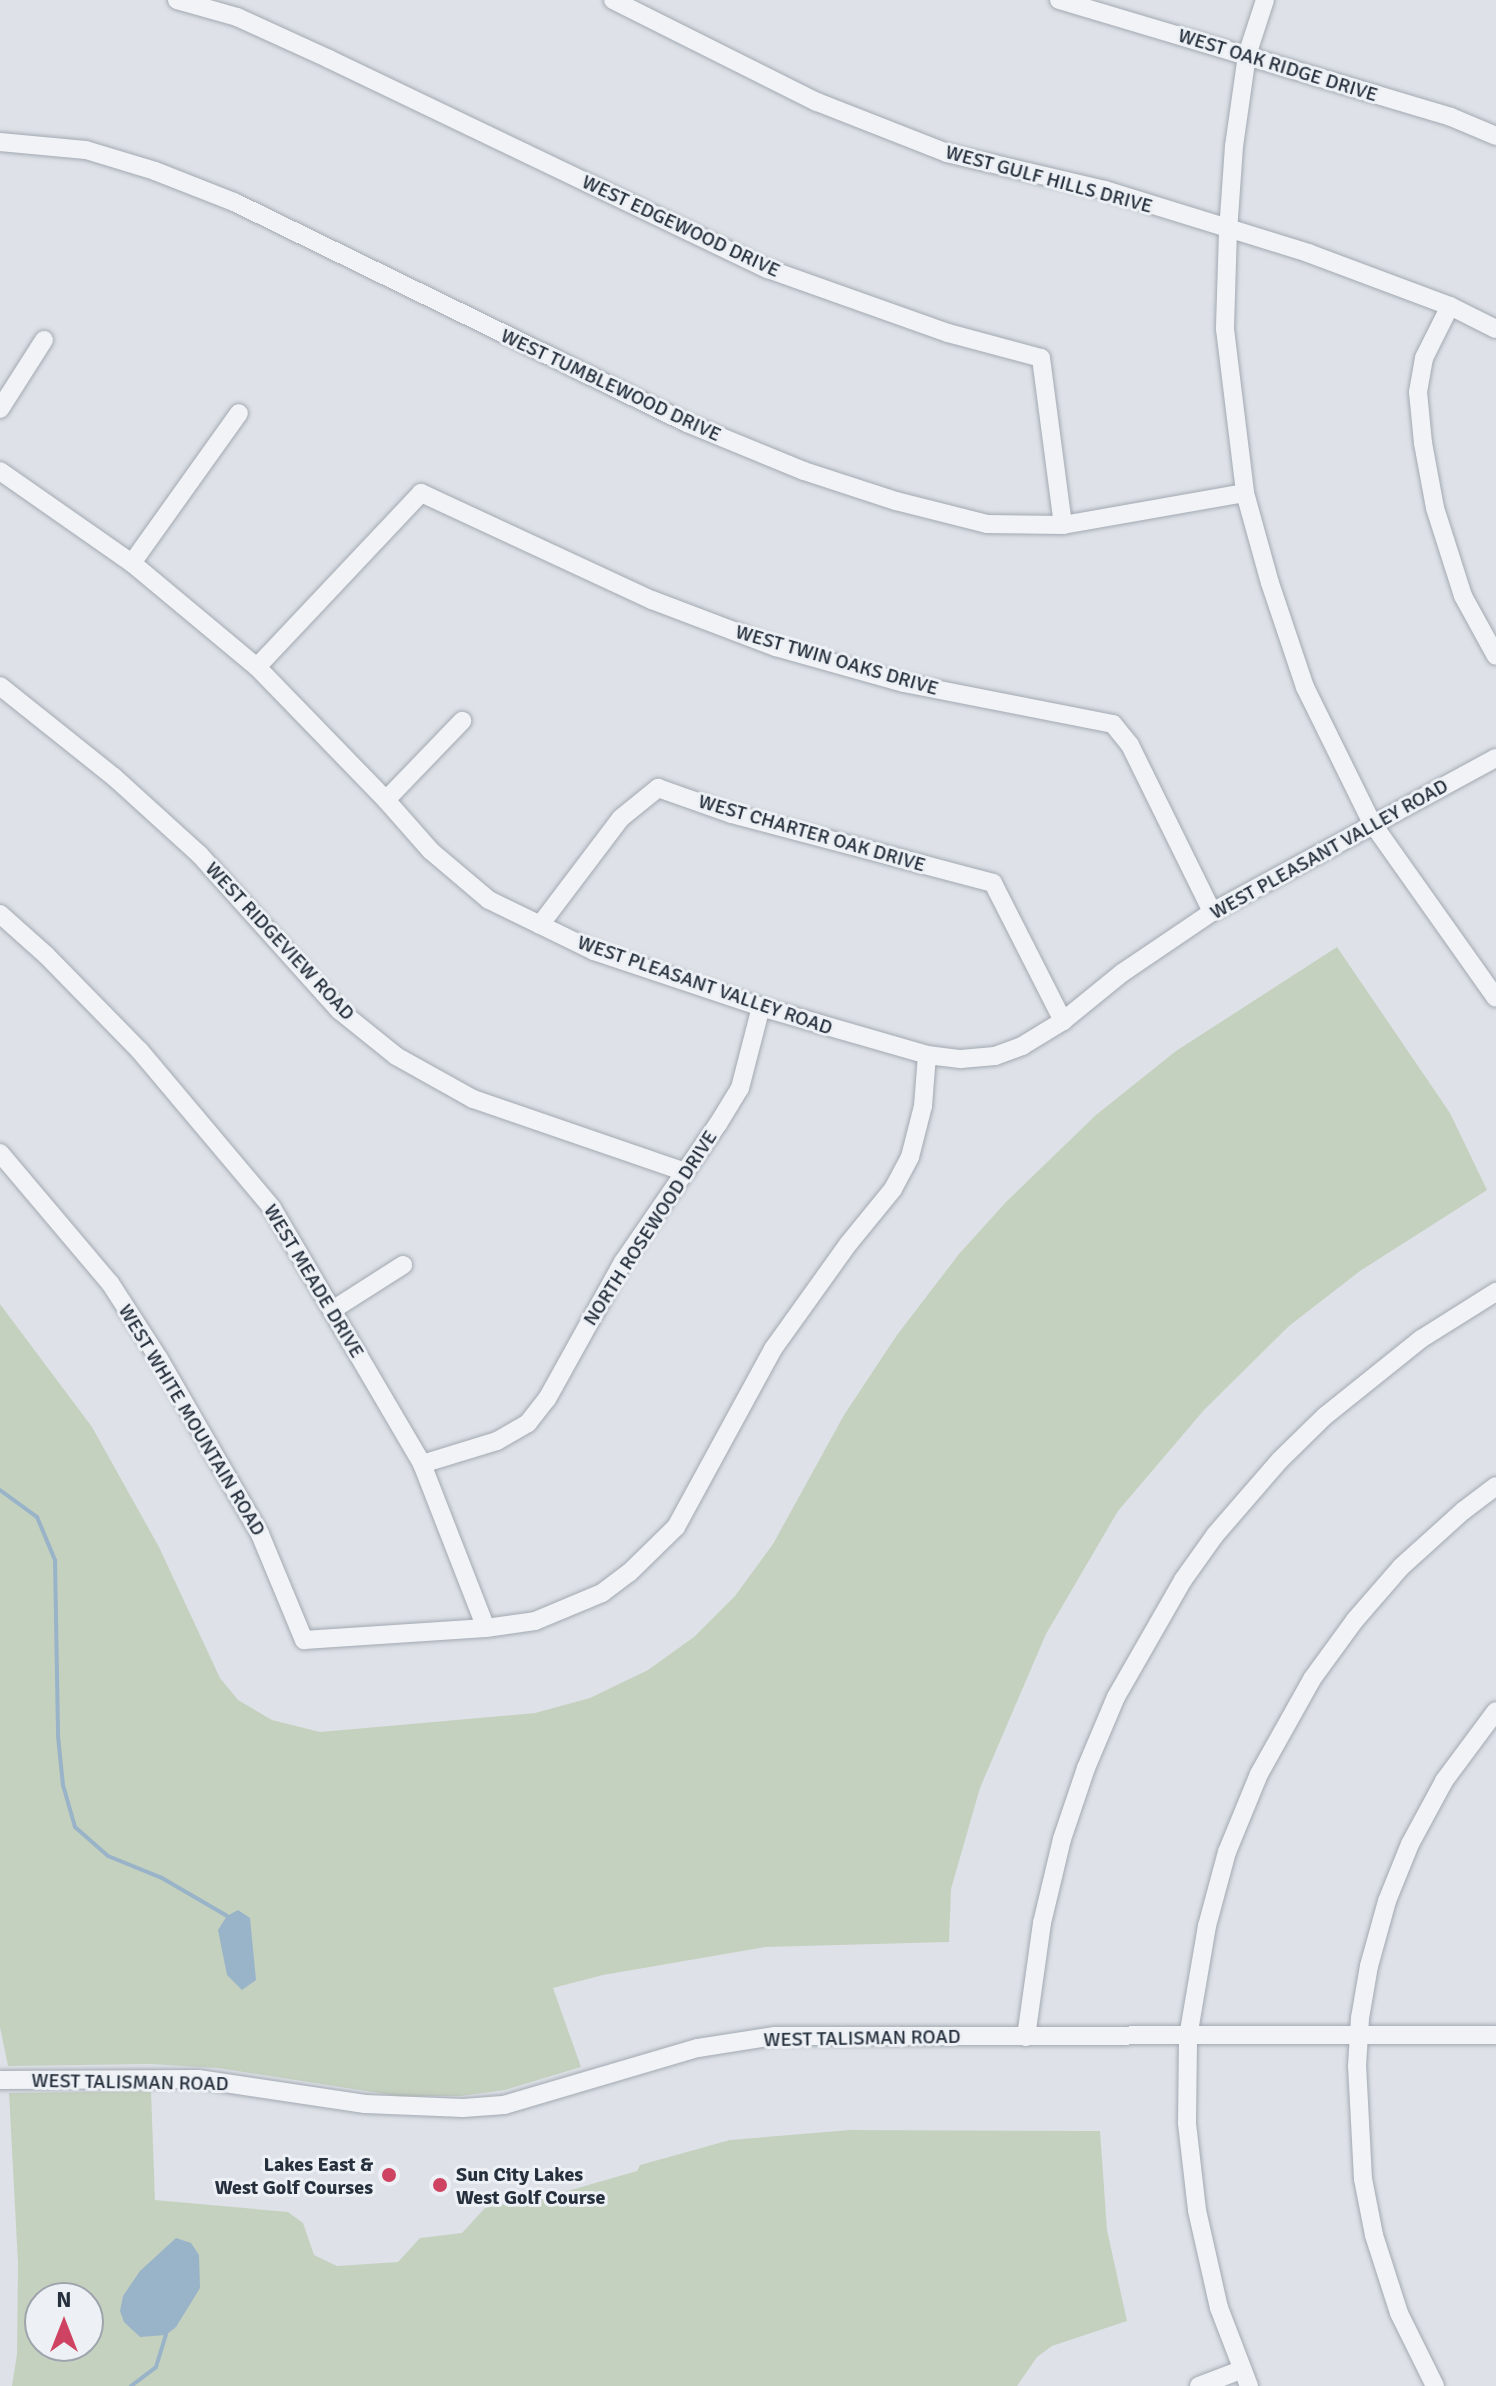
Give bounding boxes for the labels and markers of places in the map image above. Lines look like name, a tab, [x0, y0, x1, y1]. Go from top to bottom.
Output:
place label: Lakes East & West Golf Courses	[215, 2152, 373, 2199]
place label: Sun City Lakes West Golf Course	[456, 2162, 605, 2209]
marker: Lakes East & West Golf Courses	[380, 2166, 398, 2184]
marker: Sun City Lakes West Golf Course	[431, 2176, 449, 2194]

